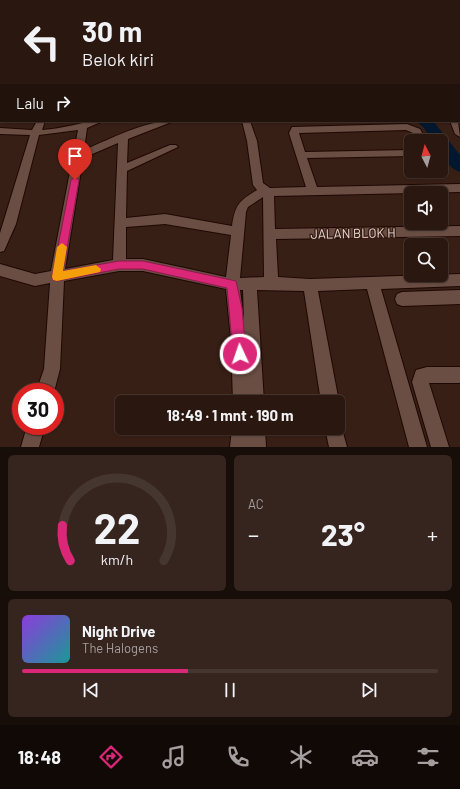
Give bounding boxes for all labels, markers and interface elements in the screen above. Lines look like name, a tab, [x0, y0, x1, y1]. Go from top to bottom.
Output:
text: 30 m	[82, 14, 142, 48]
icon: left	[16, 16, 68, 68]
text: Belok kiri	[82, 48, 154, 70]
icon: right	[52, 92, 74, 114]
text: Lalu	[16, 94, 44, 112]
north arrow	[404, 134, 448, 178]
map controls	[404, 134, 448, 282]
pin	[58, 139, 92, 180]
icon: arrive	[64, 145, 86, 167]
button: sound	[404, 186, 448, 230]
street label: JALAN BLOK H	[310, 224, 396, 242]
button: search	[404, 238, 448, 282]
position arrow	[219, 333, 261, 375]
speed limit sign: 30	[12, 383, 64, 435]
text: 18:49 · 1 mnt · 190 m	[166, 406, 294, 424]
text: AC	[248, 496, 264, 512]
text: 22	[94, 502, 140, 552]
text: 23°	[321, 516, 365, 552]
text: −	[248, 521, 259, 547]
text: +	[427, 521, 438, 547]
text: km/h	[101, 551, 133, 568]
text: Night Drive	[82, 622, 155, 640]
text: The Halogens	[82, 640, 158, 656]
icon: previous	[80, 679, 102, 701]
icon: pause	[219, 679, 241, 701]
icon: next	[358, 679, 380, 701]
icon: directions	[97, 743, 125, 771]
icon: music	[160, 743, 188, 771]
icon: phone	[224, 743, 252, 771]
icon: climate	[287, 743, 315, 771]
icon: car	[351, 743, 379, 771]
icon: filters	[414, 743, 442, 771]
text: 18:48	[18, 746, 61, 768]

